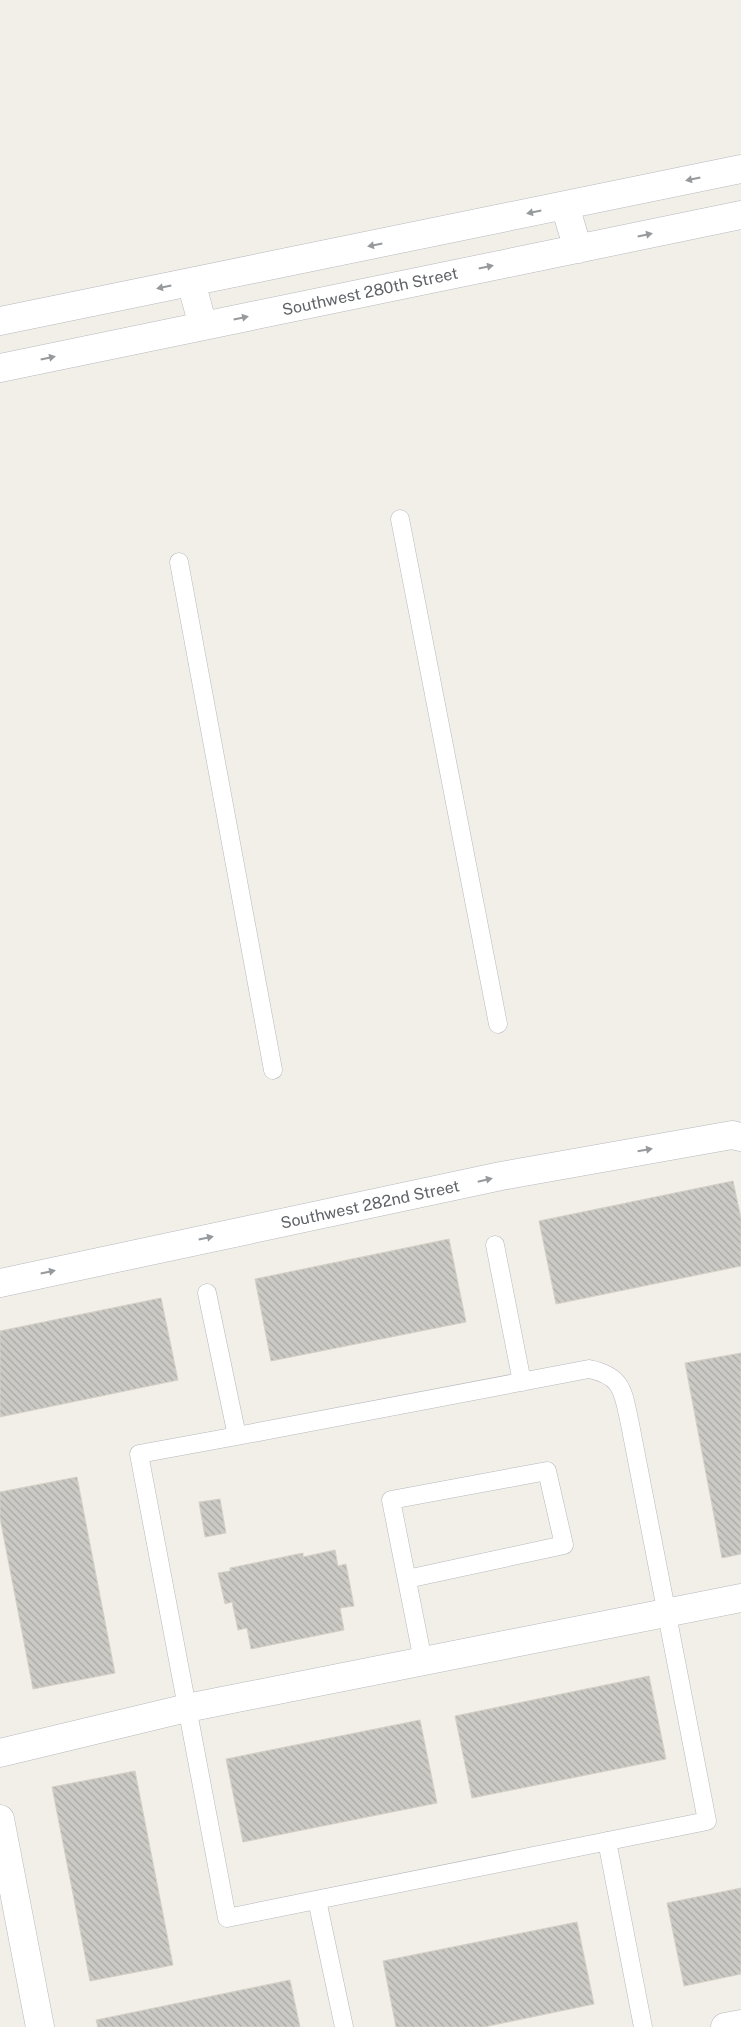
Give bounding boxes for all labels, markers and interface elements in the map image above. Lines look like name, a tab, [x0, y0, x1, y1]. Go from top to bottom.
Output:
one-way arrow	[686, 175, 701, 183]
one-way arrow	[527, 208, 542, 216]
one-way arrow	[638, 230, 654, 238]
one-way arrow	[367, 241, 383, 249]
one-way arrow	[478, 263, 494, 271]
street label: Southwest 280th Street	[280, 264, 460, 319]
one-way arrow	[156, 284, 172, 292]
one-way arrow	[234, 314, 249, 322]
one-way arrow	[40, 354, 55, 362]
one-way arrow	[638, 1145, 654, 1153]
one-way arrow	[478, 1175, 494, 1183]
street label: Southwest 282nd Street	[279, 1176, 461, 1233]
one-way arrow	[199, 1234, 214, 1242]
one-way arrow	[40, 1268, 55, 1276]

